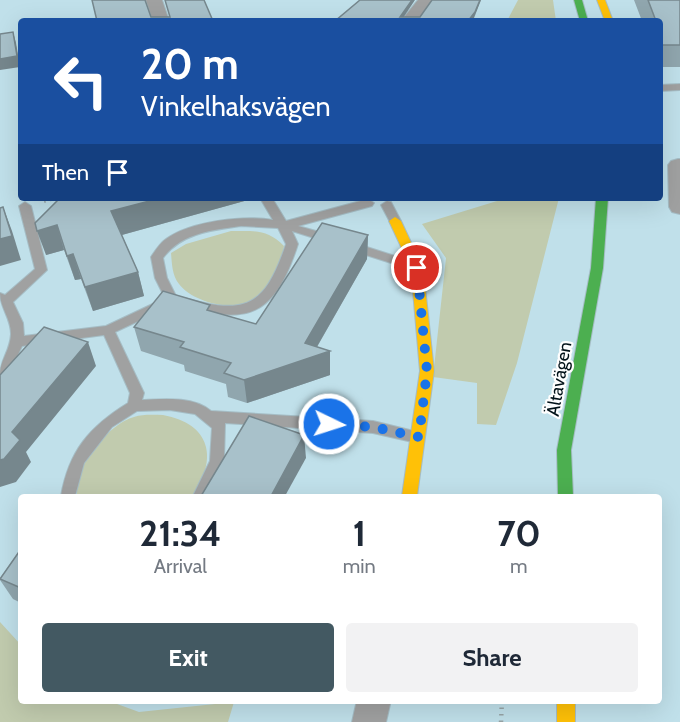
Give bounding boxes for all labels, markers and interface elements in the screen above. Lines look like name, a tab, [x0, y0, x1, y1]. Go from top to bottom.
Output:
text: 20 m	[141, 38, 239, 90]
icon: left	[42, 42, 120, 120]
text: Vinkelhaksvägen	[141, 90, 331, 123]
icon: arrive	[101, 156, 134, 189]
text: Then	[42, 159, 89, 186]
pin	[391, 242, 442, 293]
icon: arrive	[400, 251, 433, 284]
street label: Ältavägen	[542, 340, 576, 418]
position arrow	[297, 392, 361, 456]
text: 21:34	[139, 511, 221, 555]
text: 1	[353, 511, 366, 555]
text: 70	[497, 511, 541, 555]
text: Arrival	[154, 554, 207, 578]
text: min	[343, 554, 376, 578]
text: m	[510, 554, 528, 578]
button: Exit	[42, 623, 334, 692]
button: Share	[346, 623, 638, 692]

